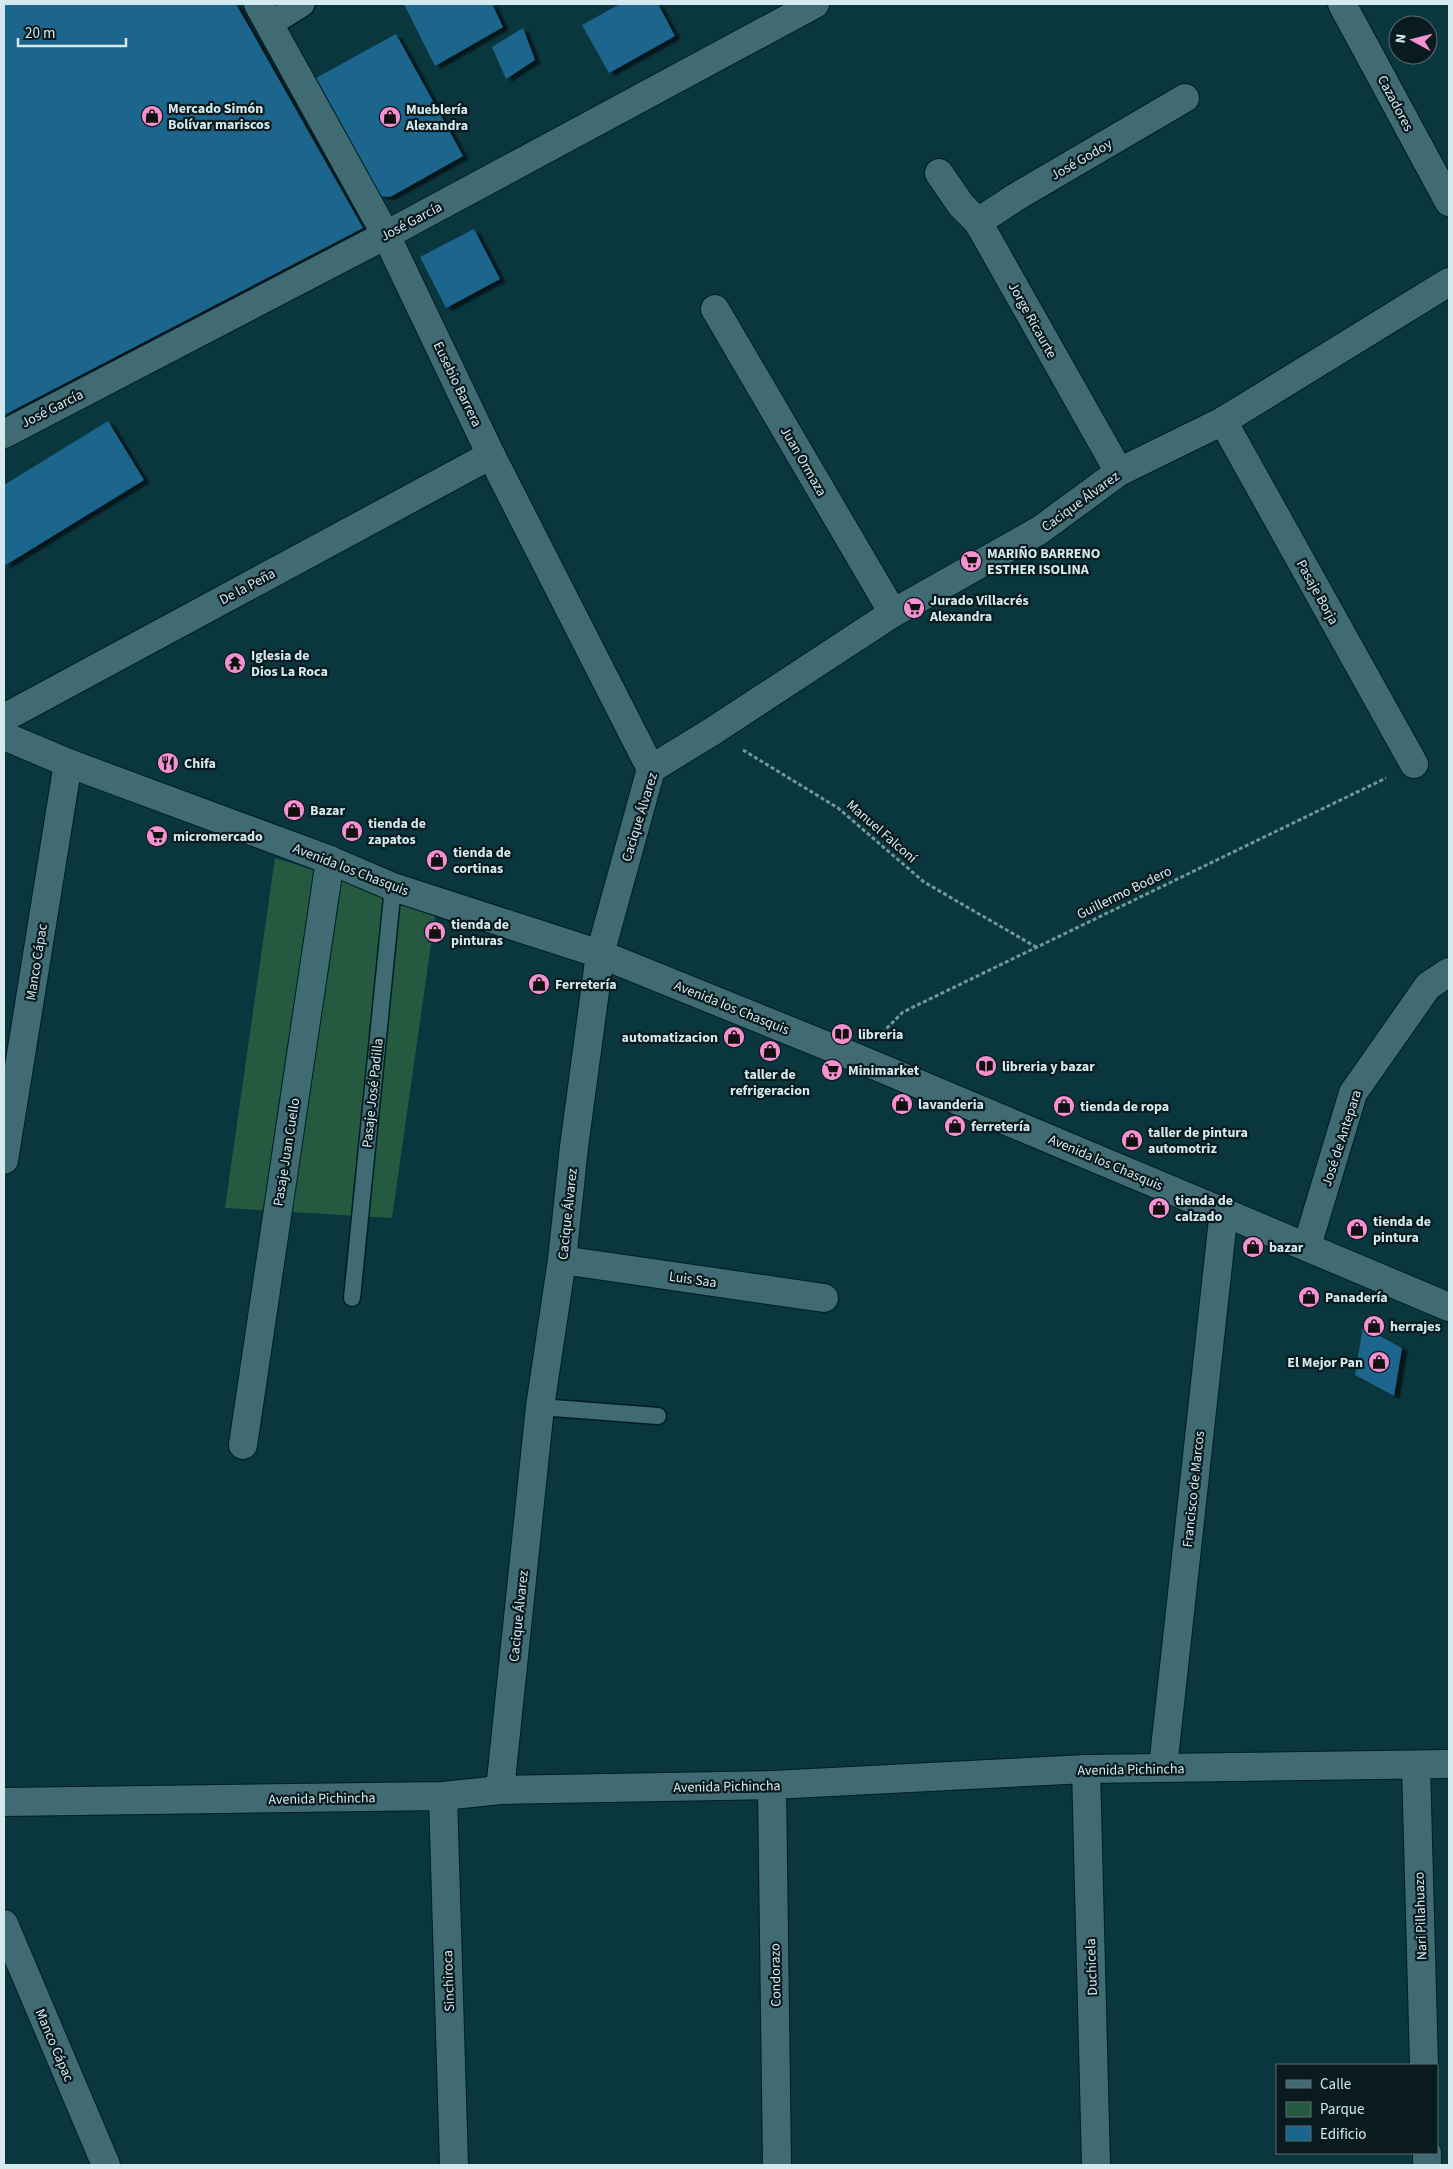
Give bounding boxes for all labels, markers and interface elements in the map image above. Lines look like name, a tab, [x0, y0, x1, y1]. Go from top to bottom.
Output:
scale bar	[18, 15, 125, 47]
north arrow	[1388, 15, 1438, 65]
text: 20 m	[25, 23, 55, 44]
text: N	[1391, 33, 1412, 44]
street label: Cazadores	[1372, 72, 1418, 135]
place label: Mercado Simón Bolívar mariscos	[168, 99, 270, 135]
place label: Mueblería Alexandra	[405, 100, 468, 136]
shop icon: Mercado Simón Bolívar mariscos	[140, 104, 164, 128]
shop icon: Mueblería Alexandra	[378, 105, 402, 129]
street label: José Godoy	[1047, 134, 1116, 186]
street label: José García	[377, 197, 446, 246]
street label: Jorge Ricaurte	[1003, 279, 1061, 362]
street label: Eusebio Barrera	[428, 338, 486, 431]
street label: José García	[18, 385, 87, 433]
street label: Juan Ormaza	[775, 423, 831, 500]
street label: Cacique Álvarez	[1037, 467, 1124, 537]
place label: MARIÑO BARRENO ESTHER ISOLINA	[987, 544, 1100, 580]
supermarket icon: MARIÑO BARRENO ESTHER ISOLINA	[959, 549, 983, 573]
street label: Pasaje Borja	[1291, 556, 1343, 629]
street label: De la Peña	[216, 564, 279, 610]
place label: Jurado Villacrés Alexandra	[929, 591, 1029, 627]
supermarket icon: Jurado Villacrés Alexandra	[902, 596, 926, 620]
place label: Iglesia de Dios La Roca	[251, 646, 328, 682]
temple icon: Iglesia de Dios La Roca	[223, 651, 247, 675]
restaurant icon: Chifa	[156, 751, 180, 775]
place label: Chifa	[184, 754, 216, 774]
street label: Cacique Álvarez	[617, 770, 663, 864]
street label: Manuel Falconí	[842, 795, 921, 868]
shop icon: Bazar	[282, 798, 306, 822]
place label: Bazar	[310, 801, 345, 821]
place label: tienda de zapatos	[368, 814, 426, 850]
shop icon: tienda de zapatos	[340, 819, 364, 843]
supermarket icon: micromercado	[145, 824, 169, 848]
place label: micromercado	[173, 827, 263, 847]
street label: Avenida los Chasquis	[290, 839, 412, 901]
place label: tienda de cortinas	[453, 843, 511, 879]
shop icon: tienda de cortinas	[425, 848, 449, 872]
street label: Guillermo Bodero	[1074, 861, 1175, 925]
place label: tienda de pinturas	[451, 915, 509, 951]
shop icon: tienda de pinturas	[423, 920, 447, 944]
street label: Manco Cápac	[21, 922, 53, 1002]
shop icon: Ferretería	[527, 972, 551, 996]
place label: Ferretería	[555, 975, 617, 995]
street label: Avenida los Chasquis	[671, 976, 792, 1040]
library icon: libreria	[830, 1022, 854, 1046]
shop icon: automatizacion	[722, 1025, 746, 1049]
place label: libreria	[858, 1025, 903, 1045]
place label: automatizacion	[622, 1028, 718, 1048]
street label: Pasaje José Padilla	[357, 1037, 389, 1149]
shop icon: taller de refrigeracion	[758, 1039, 782, 1063]
library icon: libreria y bazar	[974, 1054, 998, 1078]
place label: libreria y bazar	[1002, 1057, 1095, 1077]
supermarket icon: Minimarket	[820, 1058, 844, 1082]
place label: Minimarket	[848, 1061, 920, 1081]
place label: taller de refrigeracion	[730, 1065, 810, 1101]
street label: José de Antepara	[1317, 1087, 1367, 1189]
shop icon: lavanderia	[890, 1092, 914, 1116]
shop icon: tienda de ropa	[1052, 1094, 1076, 1118]
place label: lavanderia	[918, 1095, 984, 1115]
street label: Pasaje Juan Cuello	[269, 1097, 305, 1208]
place label: tienda de ropa	[1080, 1097, 1169, 1117]
shop icon: ferretería	[943, 1114, 967, 1138]
place label: ferretería	[971, 1117, 1030, 1137]
place label: taller de pintura automotriz	[1148, 1123, 1248, 1159]
shop icon: taller de pintura automotriz	[1120, 1128, 1144, 1152]
street label: Avenida los Chasquis	[1045, 1130, 1166, 1196]
street label: Cacique Álvarez	[553, 1167, 583, 1261]
place label: tienda de calzado	[1175, 1191, 1233, 1227]
shop icon: tienda de calzado	[1147, 1196, 1171, 1220]
place label: tienda de pintura	[1373, 1212, 1431, 1248]
shop icon: tienda de pintura	[1345, 1217, 1369, 1241]
shop icon: bazar	[1241, 1235, 1265, 1259]
place label: bazar	[1269, 1238, 1304, 1258]
street label: Luis Saa	[668, 1267, 718, 1293]
shop icon: Panadería	[1297, 1285, 1321, 1309]
place label: Panadería	[1325, 1288, 1388, 1308]
shop icon: herrajes	[1362, 1314, 1386, 1338]
place label: herrajes	[1390, 1317, 1441, 1337]
shop icon: El Mejor Pan	[1367, 1350, 1391, 1374]
place label: El Mejor Pan	[1287, 1353, 1363, 1373]
street label: Francisco de Marcos	[1178, 1430, 1210, 1548]
street label: Cacique Álvarez	[504, 1569, 534, 1663]
street label: Avenida Pichincha	[1077, 1759, 1185, 1781]
street label: Avenida Pichincha	[673, 1776, 781, 1798]
street label: Avenida Pichincha	[268, 1788, 376, 1810]
street label: Nari Pillahuazo	[1409, 1871, 1433, 1961]
street label: Duchicela	[1081, 1938, 1103, 1996]
street label: Condorazo	[765, 1943, 787, 2007]
street label: Sinchiroca	[438, 1950, 460, 2012]
street label: Manco Cápac	[30, 2006, 79, 2086]
legend	[1276, 2064, 1438, 2154]
text: Calle	[1320, 2074, 1351, 2095]
text: Parque	[1320, 2099, 1364, 2120]
text: Edificio	[1320, 2124, 1367, 2145]

